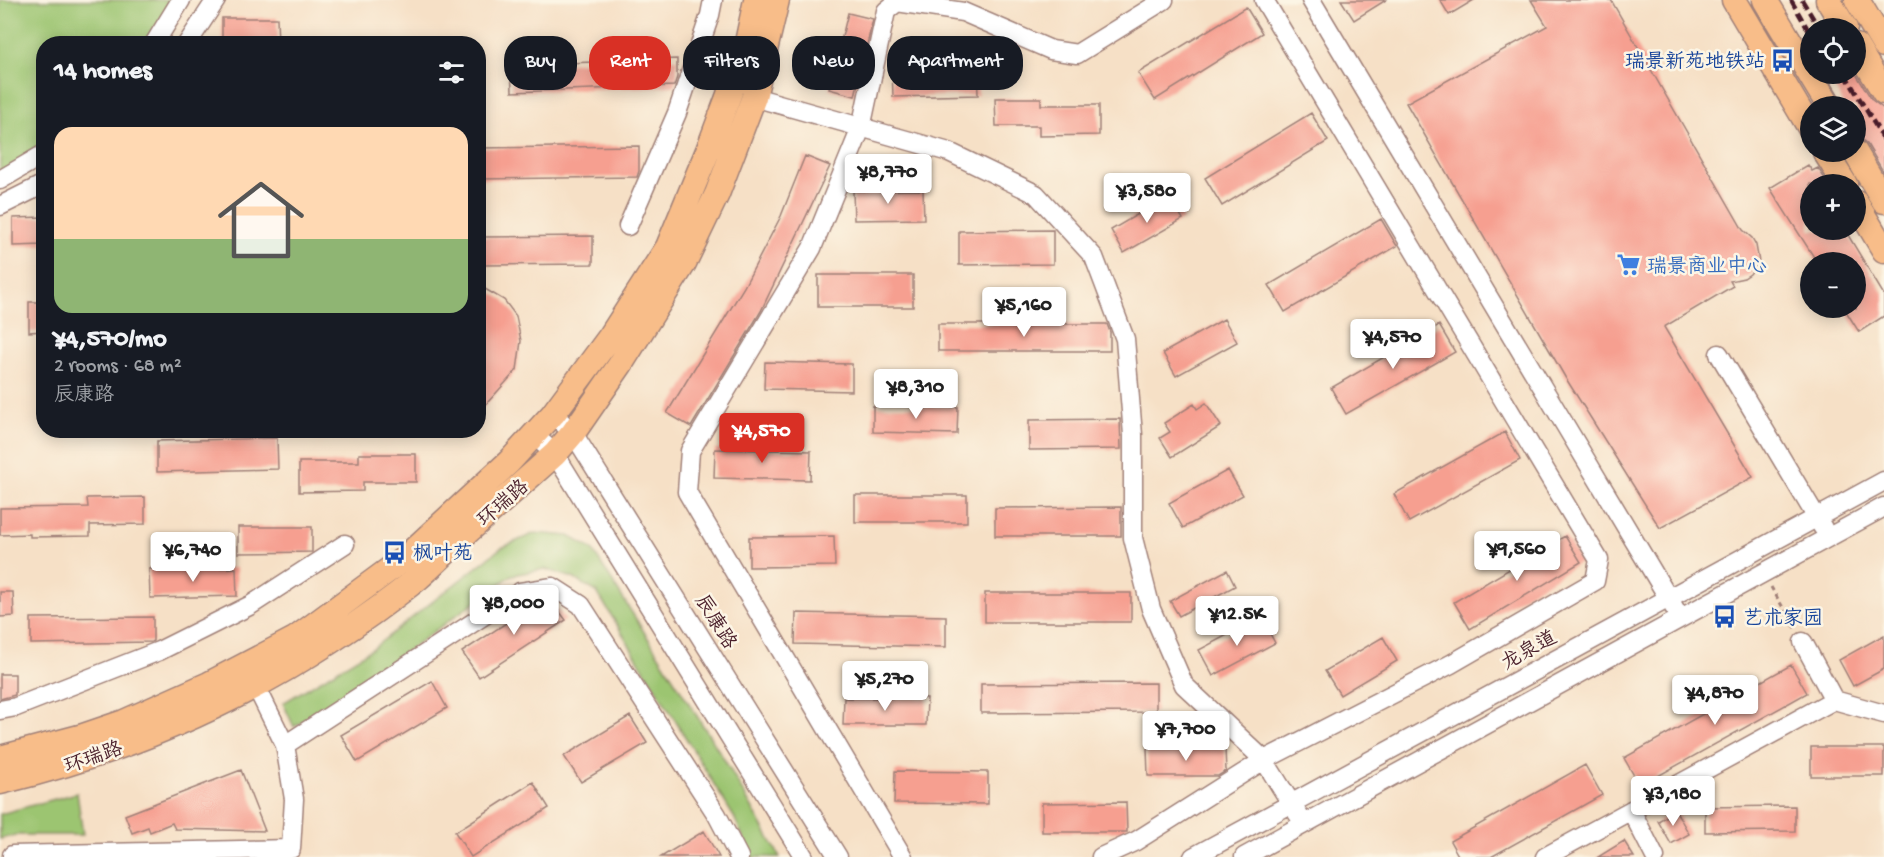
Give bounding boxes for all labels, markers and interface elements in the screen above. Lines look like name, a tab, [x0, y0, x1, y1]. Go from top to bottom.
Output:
map controls	[1800, 18, 1866, 318]
button: locate	[1800, 18, 1866, 84]
chip: Buy	[504, 36, 577, 90]
chip: Rent	[589, 36, 671, 90]
chip: Filters	[683, 36, 780, 90]
chip: New	[792, 36, 875, 90]
chip: Apartment	[887, 36, 1023, 90]
bus stop icon: 瑞景新苑地铁站	[1770, 47, 1796, 73]
place label: 瑞景新苑地铁站	[1625, 50, 1765, 75]
icon: filters	[435, 56, 468, 89]
text: 14 homes	[54, 57, 152, 88]
button: layers	[1800, 96, 1866, 162]
pin: ¥8,770	[839, 154, 937, 205]
text: ¥8,770	[859, 162, 917, 185]
icon: home	[207, 166, 315, 274]
pin: ¥3,580	[1098, 173, 1196, 224]
button: +	[1800, 174, 1866, 240]
text: ¥3,580	[1118, 181, 1176, 204]
supermarket icon: 瑞景商业中心	[1616, 252, 1642, 278]
button: −	[1800, 252, 1866, 318]
place label: 瑞景商业中心	[1647, 255, 1767, 280]
pin: ¥5,160	[975, 287, 1073, 338]
text: ¥5,160	[996, 295, 1052, 318]
pin: ¥4,570	[1344, 319, 1442, 370]
text: ¥4,570/mo	[54, 325, 167, 356]
text: ¥4,570	[1364, 327, 1422, 350]
text: 2 rooms · 68 m²	[54, 356, 182, 379]
pin: ¥8,310	[867, 369, 965, 420]
text: ¥8,310	[888, 377, 944, 400]
text: 辰康路	[54, 385, 114, 408]
pin: ¥4,570	[713, 413, 811, 464]
text: ¥4,570	[733, 421, 791, 444]
street label: 环瑞路	[473, 474, 535, 533]
pin: ¥9,560	[1468, 531, 1566, 582]
pin: ¥6,740	[144, 532, 242, 583]
bus stop icon: 枫叶苑	[382, 539, 408, 565]
text: ¥9,560	[1488, 539, 1546, 562]
text: ¥6,740	[165, 540, 221, 563]
place label: 枫叶苑	[413, 542, 473, 567]
pin: ¥8,000	[465, 585, 563, 636]
street label: 辰康路	[688, 590, 742, 655]
text: ¥8,000	[484, 593, 544, 616]
pin: ¥12.5K	[1188, 596, 1286, 647]
text: ¥12.5K	[1210, 604, 1264, 627]
bus stop icon: 艺术家园	[1712, 604, 1738, 630]
place label: 艺术家园	[1743, 607, 1823, 632]
street label: 龙泉道	[1497, 626, 1562, 677]
pin: ¥5,270	[836, 661, 934, 712]
text: ¥5,270	[856, 669, 914, 692]
pin: ¥4,870	[1666, 675, 1764, 726]
text: ¥4,870	[1686, 683, 1744, 706]
pin: ¥7,700	[1137, 711, 1235, 762]
text: ¥7,700	[1156, 719, 1216, 742]
street label: 环瑞路	[61, 736, 127, 780]
pin: ¥3,180	[1624, 776, 1722, 827]
text: ¥3,180	[1645, 784, 1701, 807]

